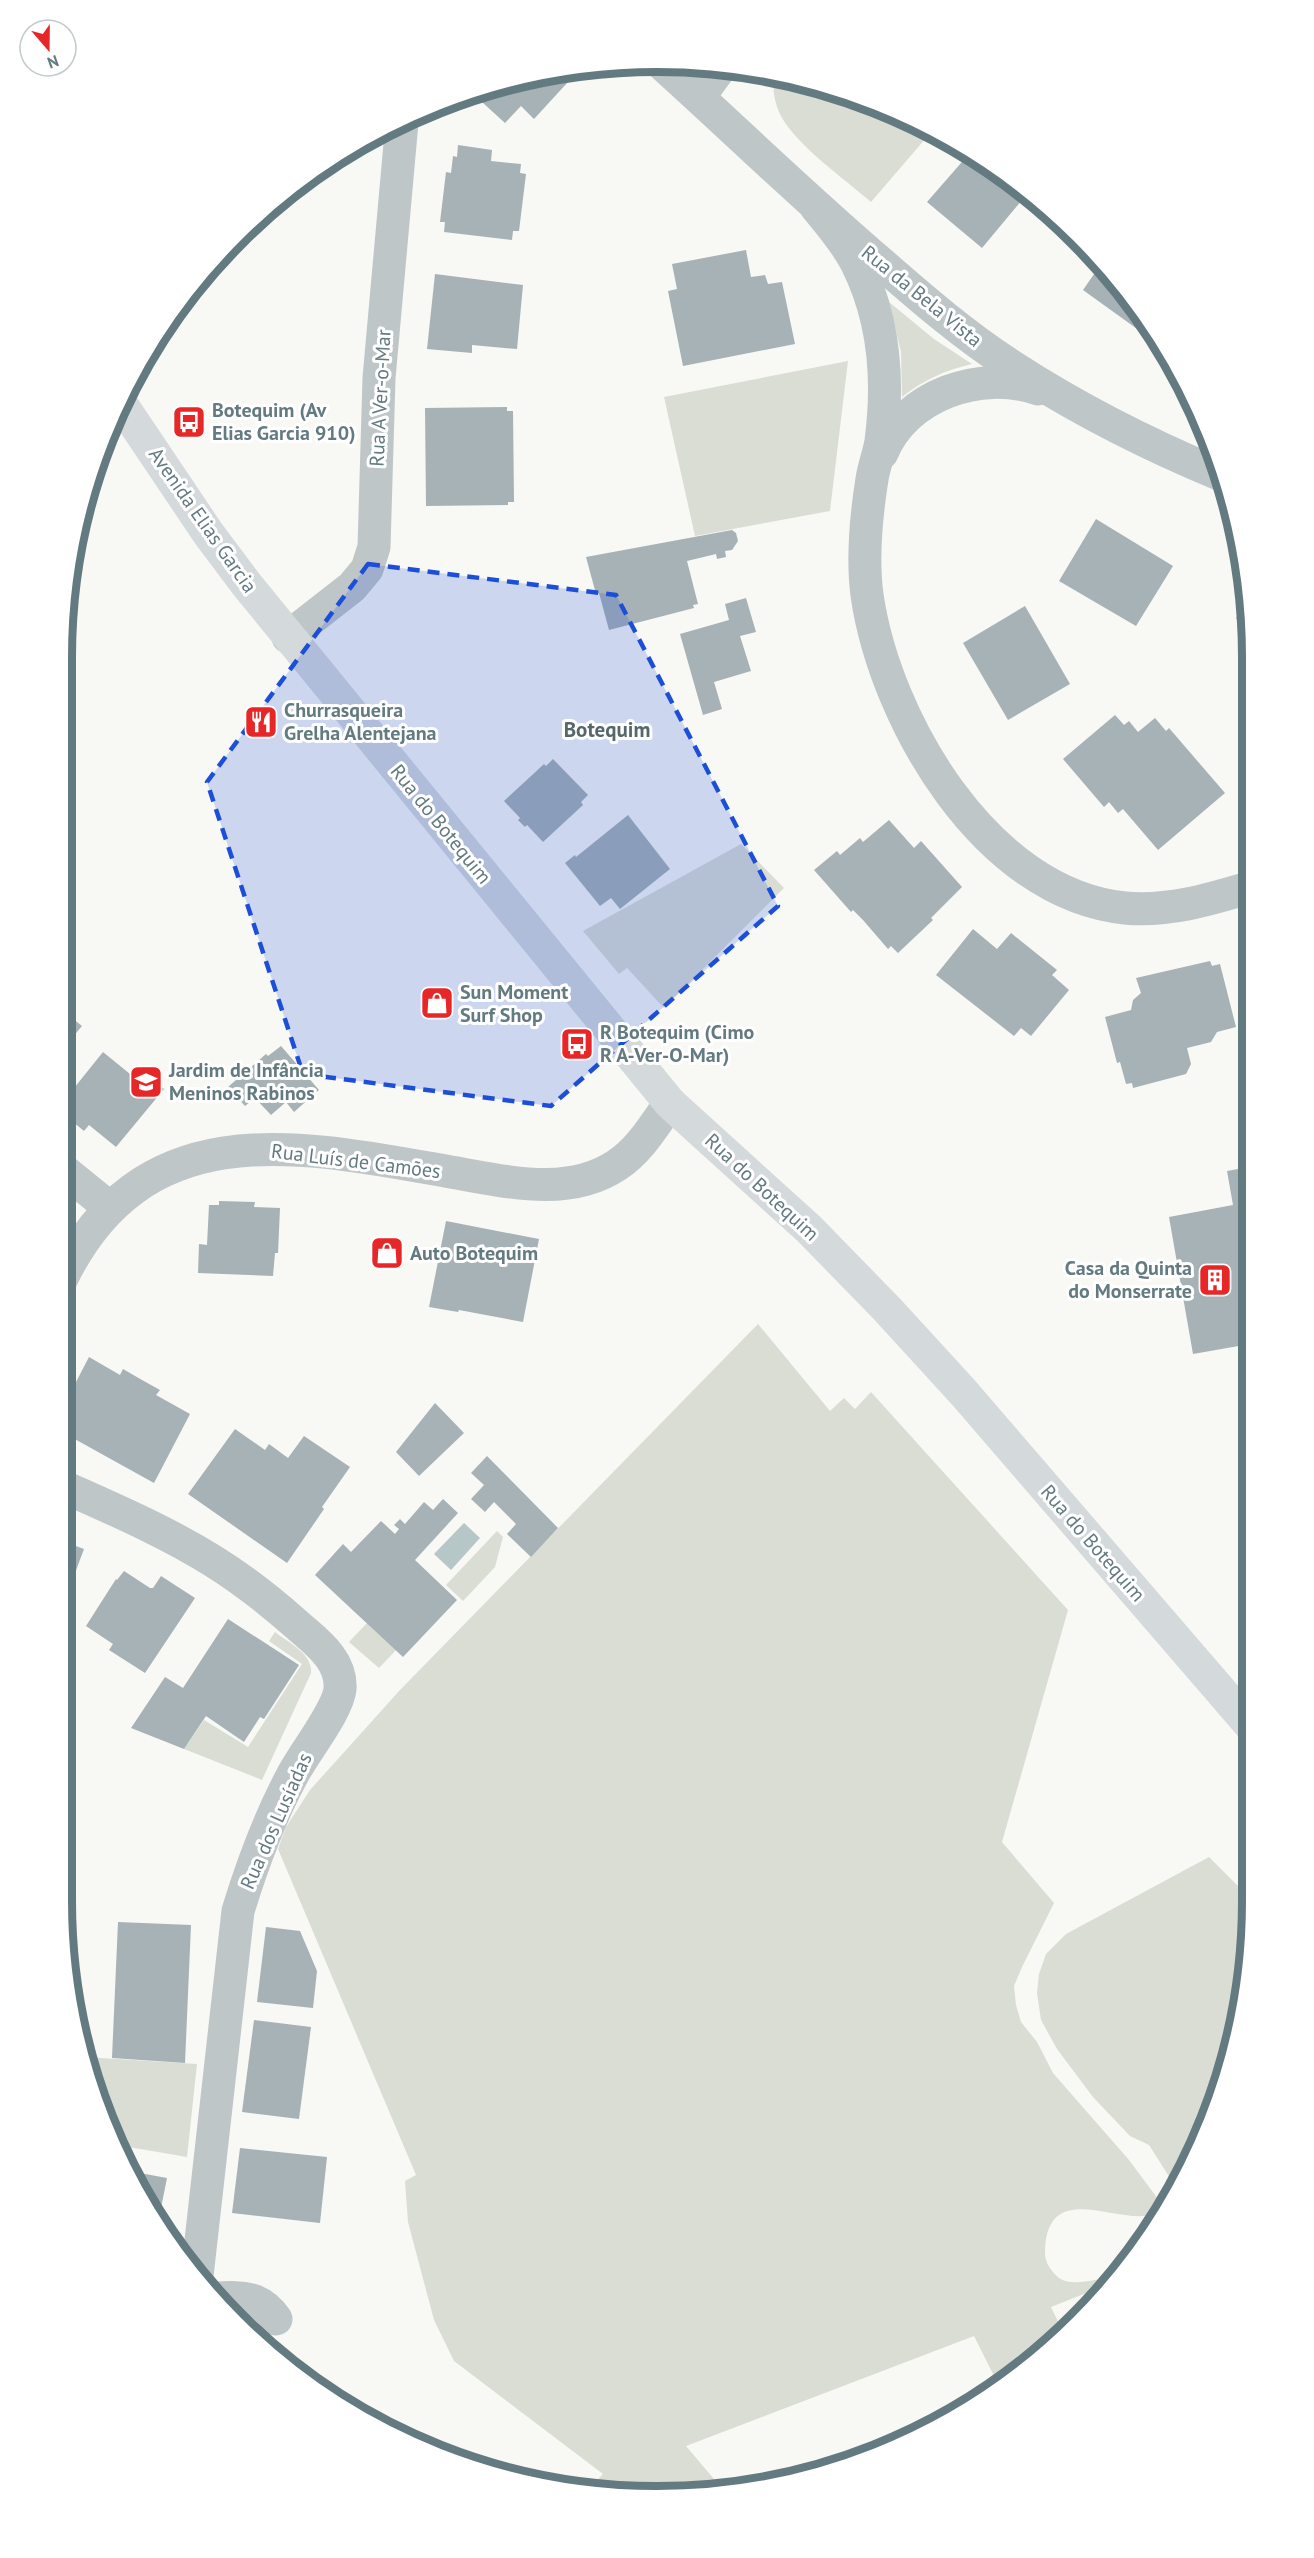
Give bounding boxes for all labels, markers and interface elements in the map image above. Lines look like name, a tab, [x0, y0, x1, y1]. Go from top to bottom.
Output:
north arrow	[18, 18, 78, 78]
text: N	[45, 51, 61, 73]
street label: Rua da Bela Vista	[856, 239, 988, 353]
street label: Rua A Ver-o-Mar	[363, 328, 397, 467]
place label: Botequim (Av Elias Garcia 910)	[212, 397, 356, 446]
bus stop icon: Botequim (Av Elias Garcia 910)	[171, 404, 207, 440]
street label: Avenida Elias Garcia	[143, 442, 263, 598]
place label: Churrasqueira Grelha Alentejana	[284, 697, 437, 746]
restaurant icon: Churrasqueira Grelha Alentejana	[243, 704, 279, 740]
district label: Botequim	[564, 716, 650, 743]
street label: Rua do Botequim	[385, 759, 497, 889]
place label: Sun Moment Surf Shop	[460, 979, 568, 1028]
shop icon: Sun Moment Surf Shop	[419, 985, 455, 1021]
place label: R Botequim (Cimo R A-Ver-O-Mar)	[600, 1019, 754, 1068]
bus stop icon: R Botequim (Cimo R A-Ver-O-Mar)	[559, 1026, 595, 1062]
place label: Jardim de Infância Meninos Rabinos	[168, 1057, 324, 1106]
school or university icon: Jardim de Infância Meninos Rabinos	[128, 1064, 164, 1100]
street label: Rua do Botequim	[700, 1128, 824, 1246]
street label: Rua Luís de Camões	[270, 1138, 442, 1184]
shop icon: Auto Botequim	[369, 1235, 405, 1271]
place label: Auto Botequim	[410, 1240, 538, 1266]
place label: Casa da Quinta do Monserrate	[1065, 1255, 1192, 1304]
building icon: Casa da Quinta do Monserrate	[1197, 1262, 1233, 1298]
street label: Rua do Botequim	[1035, 1479, 1151, 1607]
street label: Rua dos Lusíadas	[234, 1749, 318, 1893]

